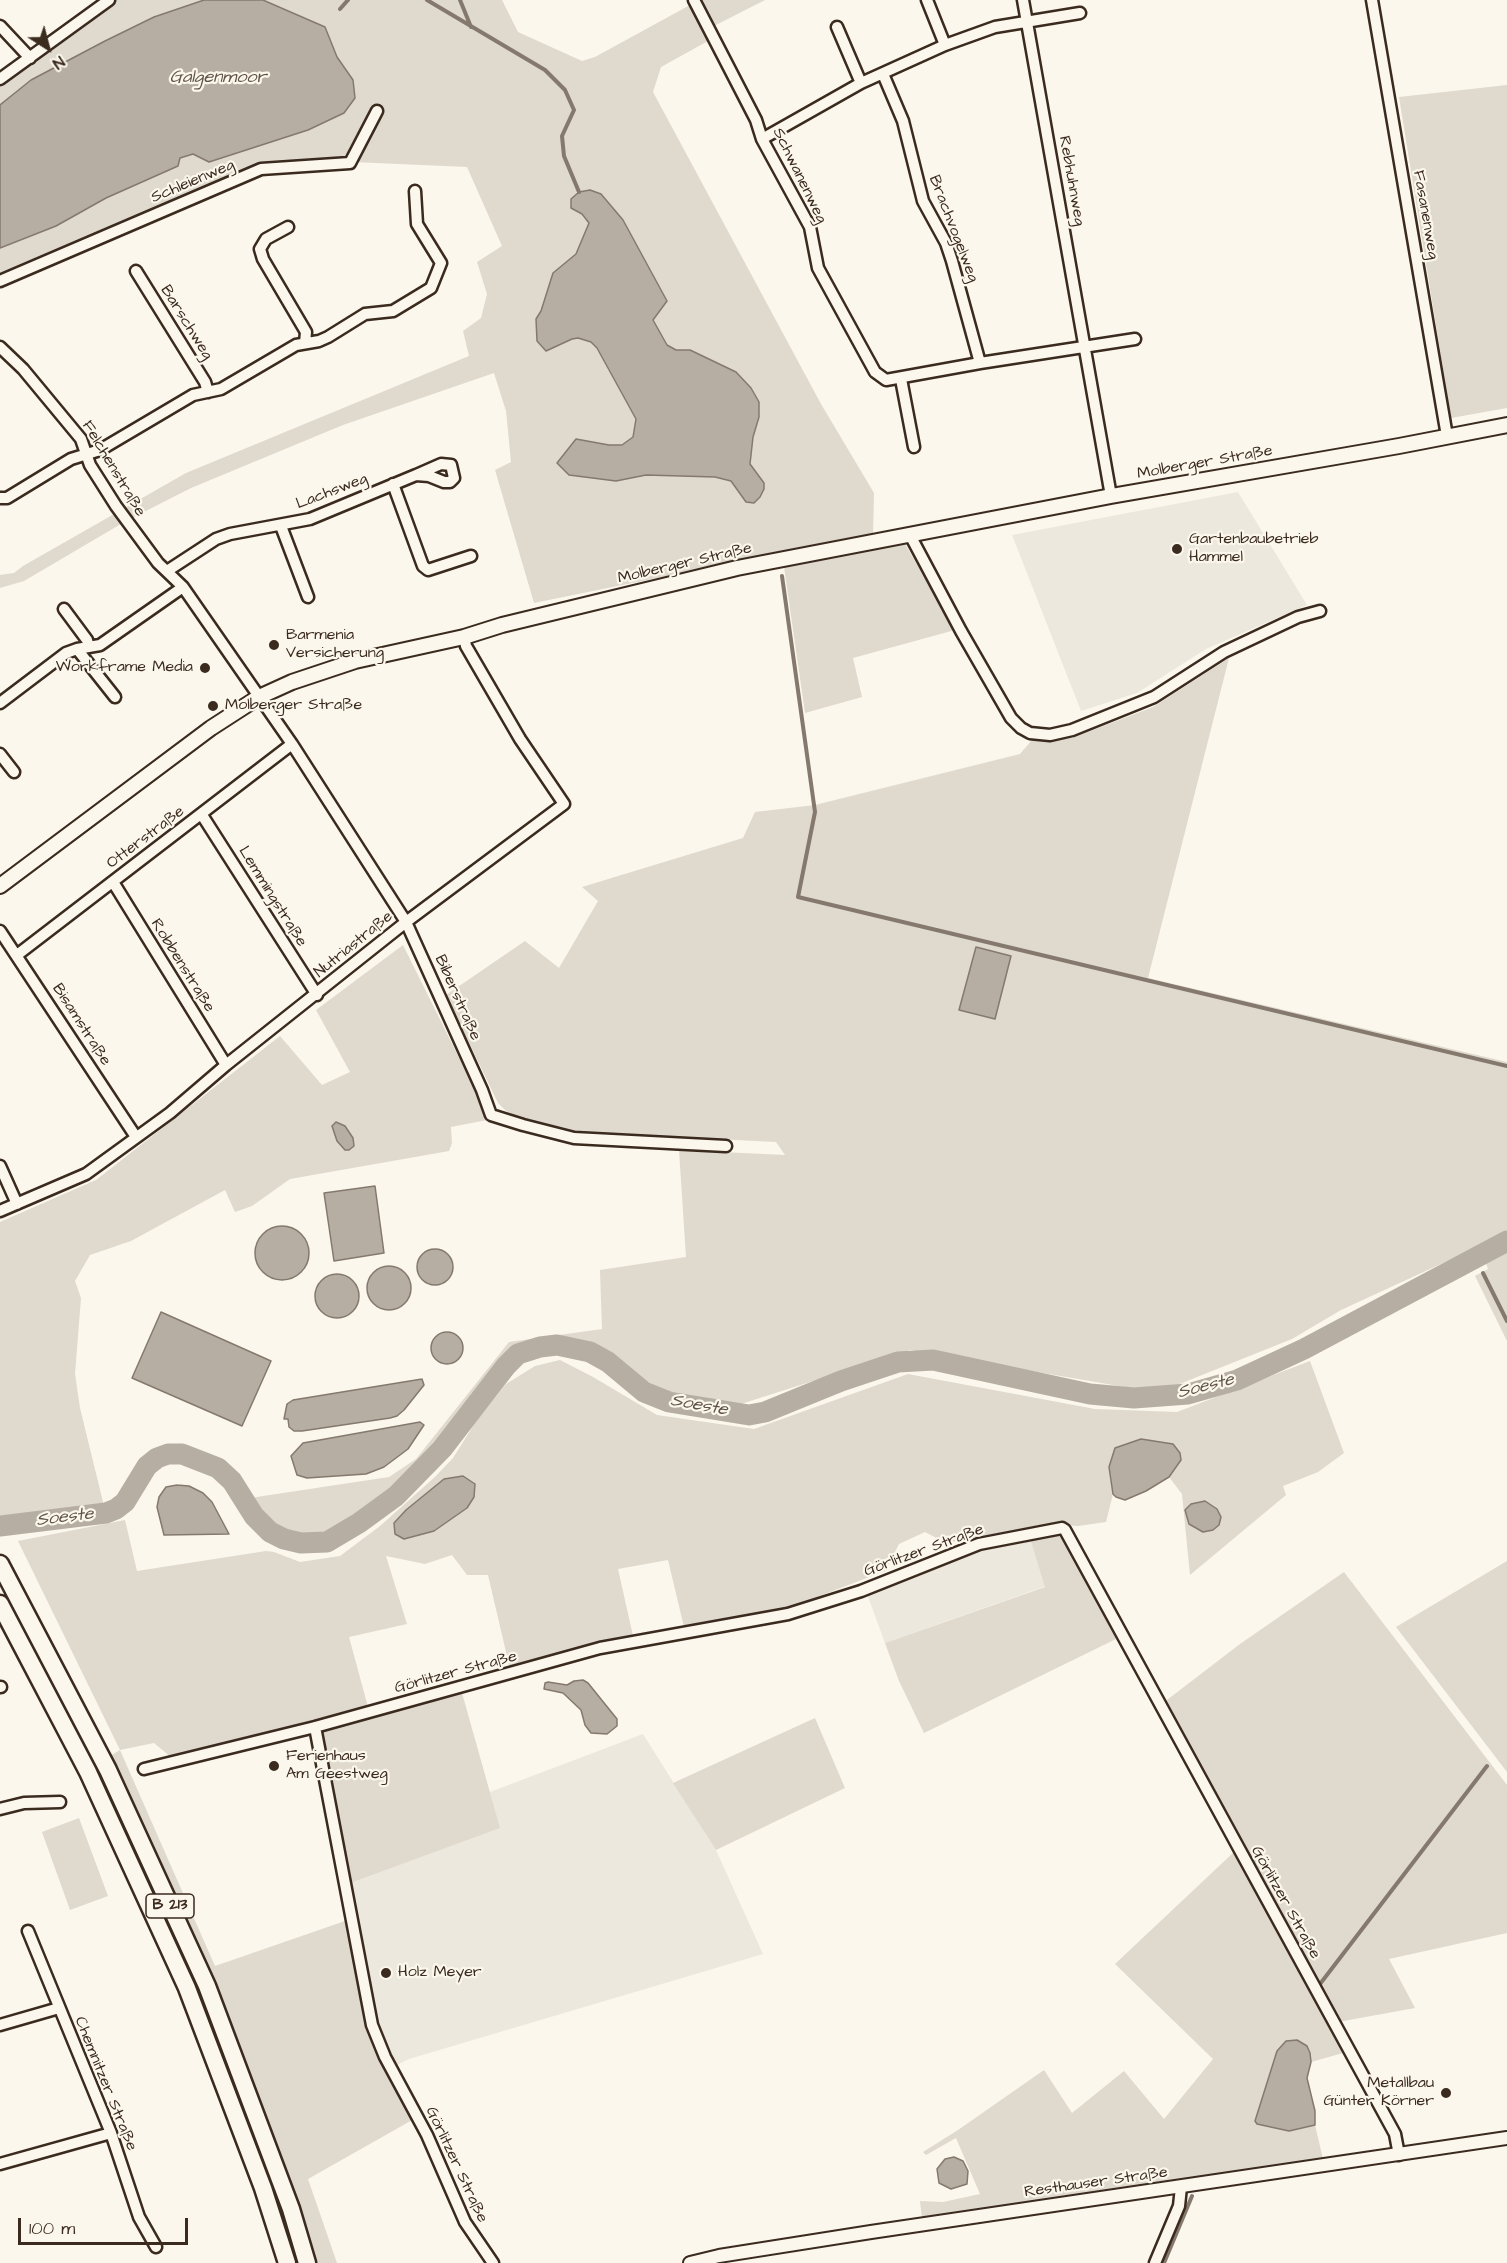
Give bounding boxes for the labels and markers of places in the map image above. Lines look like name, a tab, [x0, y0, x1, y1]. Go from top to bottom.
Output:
place label: Gartenbaubetrieb Hammel	[1189, 530, 1318, 568]
marker: Gartenbaubetrieb Hammel	[1170, 542, 1184, 556]
place label: Barmenia Versicherung	[286, 626, 384, 664]
marker: Barmenia Versicherung	[267, 638, 281, 652]
place label: Workframe Media	[56, 658, 193, 678]
marker: Workframe Media	[198, 661, 212, 675]
place label: Molberger Straße	[225, 696, 362, 716]
marker: Molberger Straße	[206, 699, 220, 713]
place label: Ferienhaus Am Geestweg	[286, 1747, 388, 1785]
marker: Ferienhaus Am Geestweg	[267, 1759, 281, 1773]
place label: Holz Meyer	[398, 1963, 482, 1983]
marker: Holz Meyer	[379, 1966, 393, 1980]
place label: Metallbau Günter Körner	[1323, 2074, 1434, 2112]
marker: Metallbau Günter Körner	[1439, 2086, 1453, 2100]

